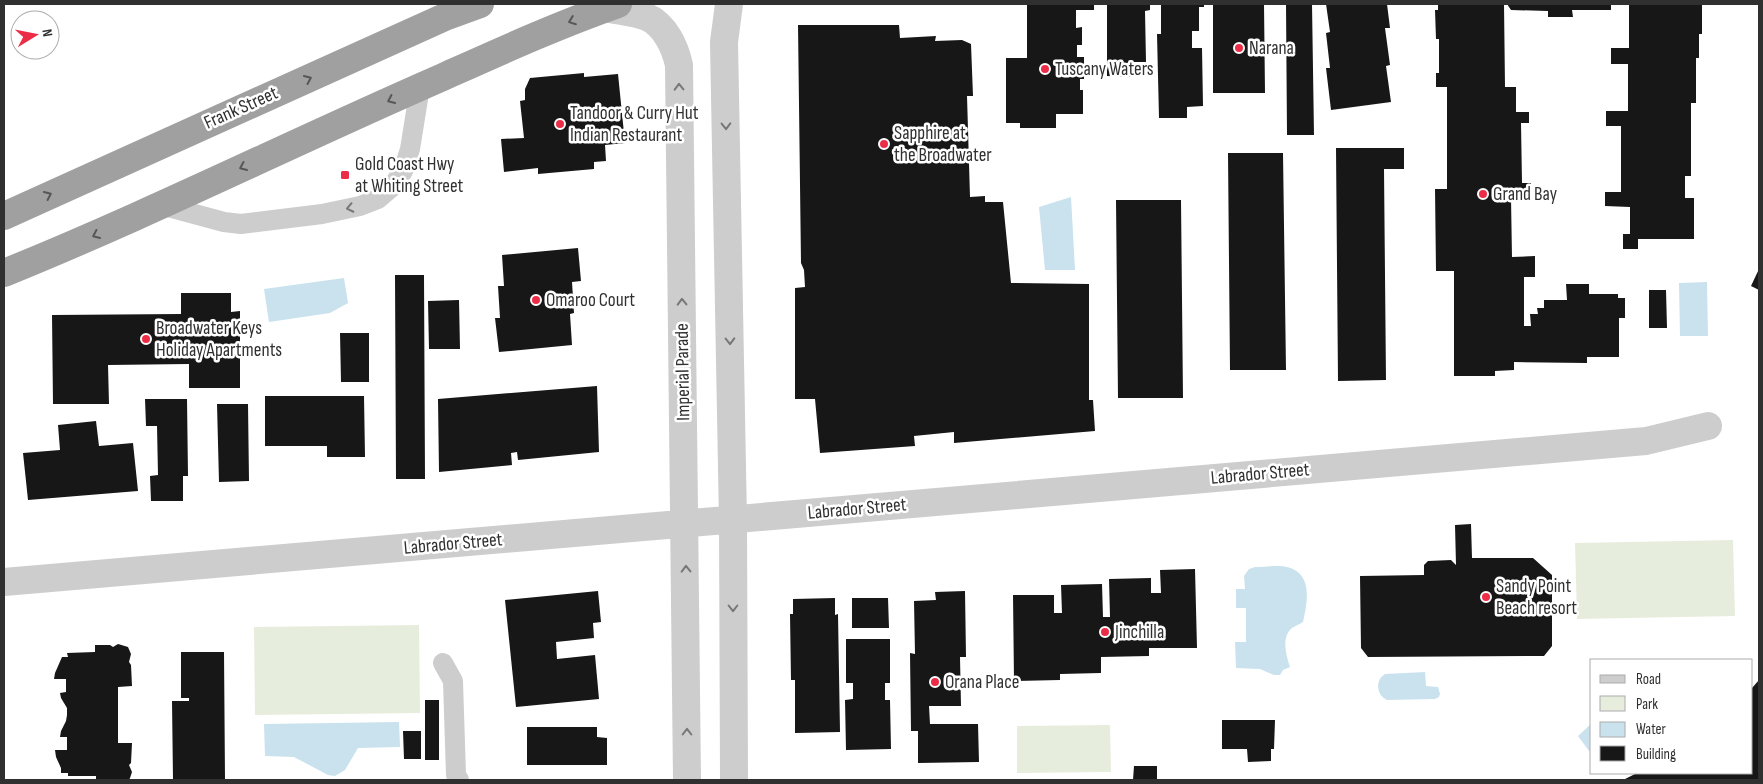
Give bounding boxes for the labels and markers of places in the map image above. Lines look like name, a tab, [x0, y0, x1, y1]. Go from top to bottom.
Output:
place label: Narana	[1249, 37, 1294, 60]
marker: Narana	[1233, 42, 1245, 54]
place label: Tuscany Waters	[1055, 58, 1154, 81]
marker: Tuscany Waters	[1039, 63, 1051, 75]
place label: Tandoor & Curry Hut Indian Restaurant	[570, 102, 699, 147]
marker: Tandoor & Curry Hut Indian Restaurant	[554, 118, 566, 130]
place label: Sapphire at the Broadwater	[894, 122, 992, 167]
marker: Sapphire at the Broadwater	[878, 138, 890, 150]
place label: Gold Coast Hwy at Whiting Street	[355, 153, 464, 198]
marker: Gold Coast Hwy at Whiting Street	[339, 169, 351, 181]
place label: Grand Bay	[1493, 183, 1558, 206]
marker: Grand Bay	[1477, 188, 1489, 200]
place label: Omaroo Court	[546, 289, 635, 312]
marker: Omaroo Court	[530, 294, 542, 306]
place label: Broadwater Keys Holiday Apartments	[156, 317, 282, 362]
marker: Broadwater Keys Holiday Apartments	[140, 333, 152, 345]
place label: Sandy Point Beach resort	[1496, 575, 1577, 620]
marker: Sandy Point Beach resort	[1480, 591, 1492, 603]
place label: Jinchilla	[1114, 621, 1164, 644]
marker: Jinchilla	[1099, 626, 1111, 638]
place label: Orana Place	[945, 671, 1019, 694]
marker: Orana Place	[929, 676, 941, 688]

